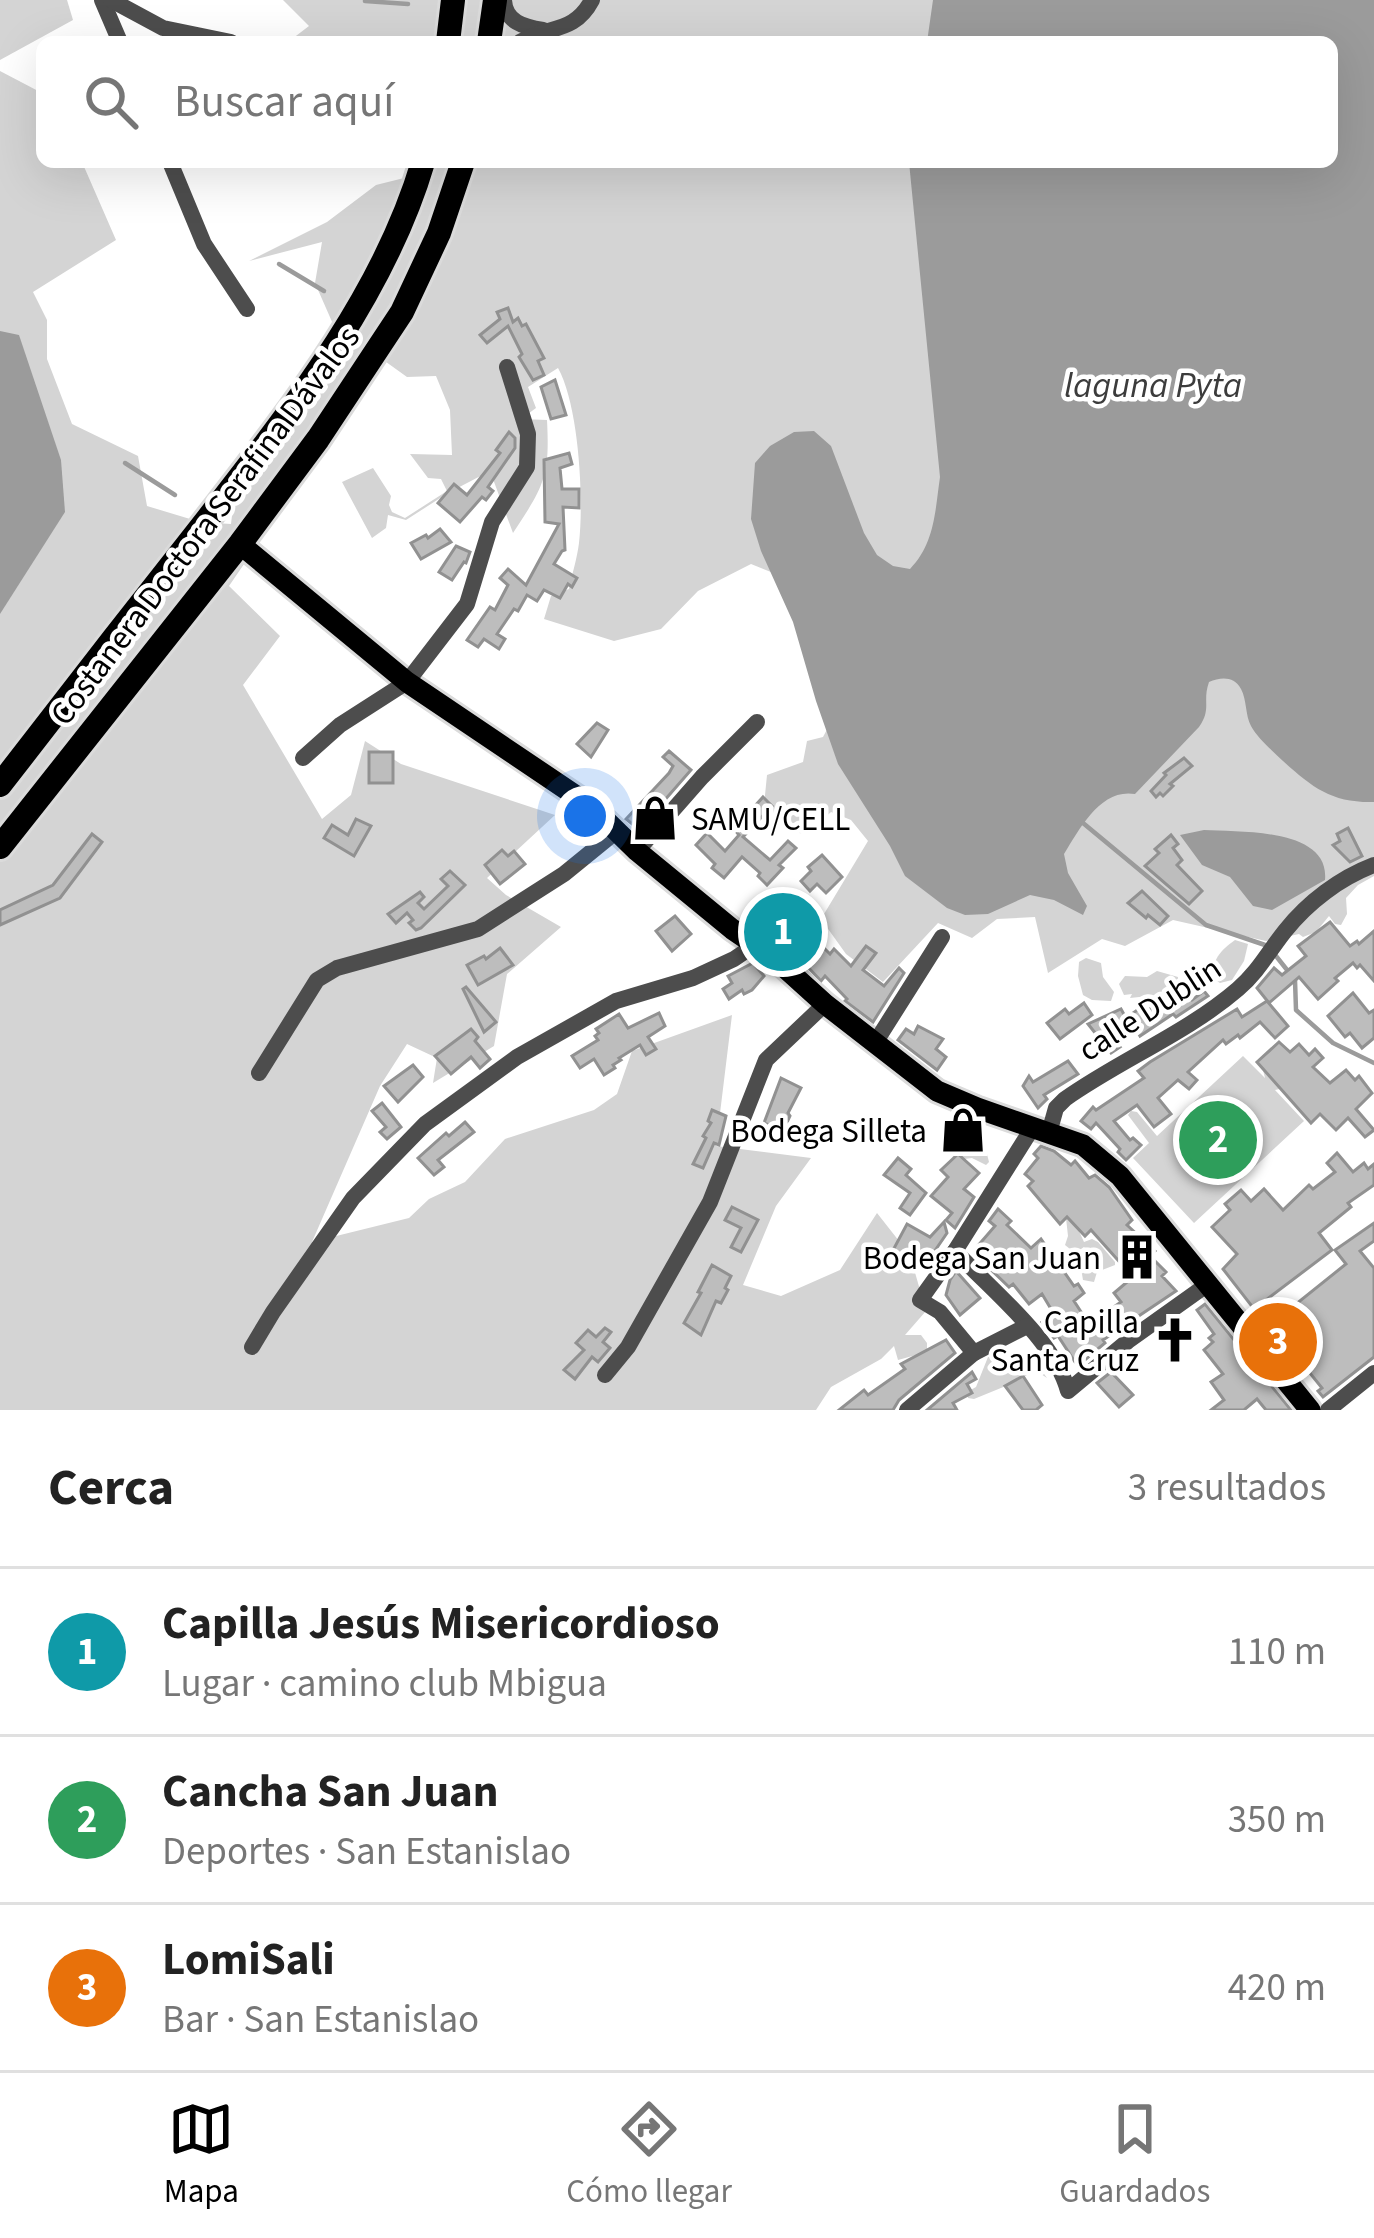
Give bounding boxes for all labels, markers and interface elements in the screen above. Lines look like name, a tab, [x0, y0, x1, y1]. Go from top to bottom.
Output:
search box	[36, 36, 1338, 168]
icon: search	[78, 69, 144, 135]
text: Buscar aquí	[174, 70, 394, 134]
street label: Costanera Doctora Serafina Dávalos	[39, 316, 371, 735]
water label: laguna Pyta	[1064, 360, 1242, 411]
your location	[555, 786, 615, 846]
shop icon: SAMU/CELL	[630, 793, 680, 843]
place label: SAMU/CELL	[691, 796, 850, 843]
pin: 1	[744, 887, 822, 977]
street label: calle Dublin	[1069, 945, 1231, 1073]
pin: 2	[1179, 1095, 1257, 1185]
shop icon: Bodega Silleta	[938, 1105, 988, 1155]
place label: Bodega Silleta	[730, 1108, 927, 1155]
building icon: Bodega San Juan	[1112, 1232, 1162, 1282]
place label: Bodega San Juan	[863, 1235, 1101, 1282]
pin: 3	[1239, 1297, 1317, 1387]
place label: Capilla Santa Cruz	[991, 1299, 1139, 1384]
church icon: Capilla Santa Cruz	[1150, 1315, 1200, 1365]
text: Cerca	[48, 1452, 174, 1524]
text: 3 resultados	[1128, 1460, 1326, 1516]
text: Capilla Jesús Misericordioso	[162, 1592, 720, 1656]
text: 1	[77, 1624, 97, 1680]
text: 110 m	[1228, 1624, 1326, 1680]
text: Lugar · camino club Mbigua	[162, 1656, 607, 1712]
text: Cancha San Juan	[162, 1760, 499, 1824]
text: 2	[77, 1792, 97, 1848]
text: 350 m	[1228, 1792, 1326, 1848]
text: Deportes · San Estanislao	[162, 1824, 571, 1880]
text: LomiSali	[162, 1928, 335, 1992]
text: 3	[77, 1960, 97, 2016]
text: 420 m	[1228, 1960, 1326, 2016]
text: Bar · San Estanislao	[162, 1992, 479, 2048]
tab: Mapa	[164, 2096, 239, 2215]
tab: Cómo llegar	[566, 2096, 732, 2215]
tab: Guardados	[1059, 2096, 1210, 2215]

